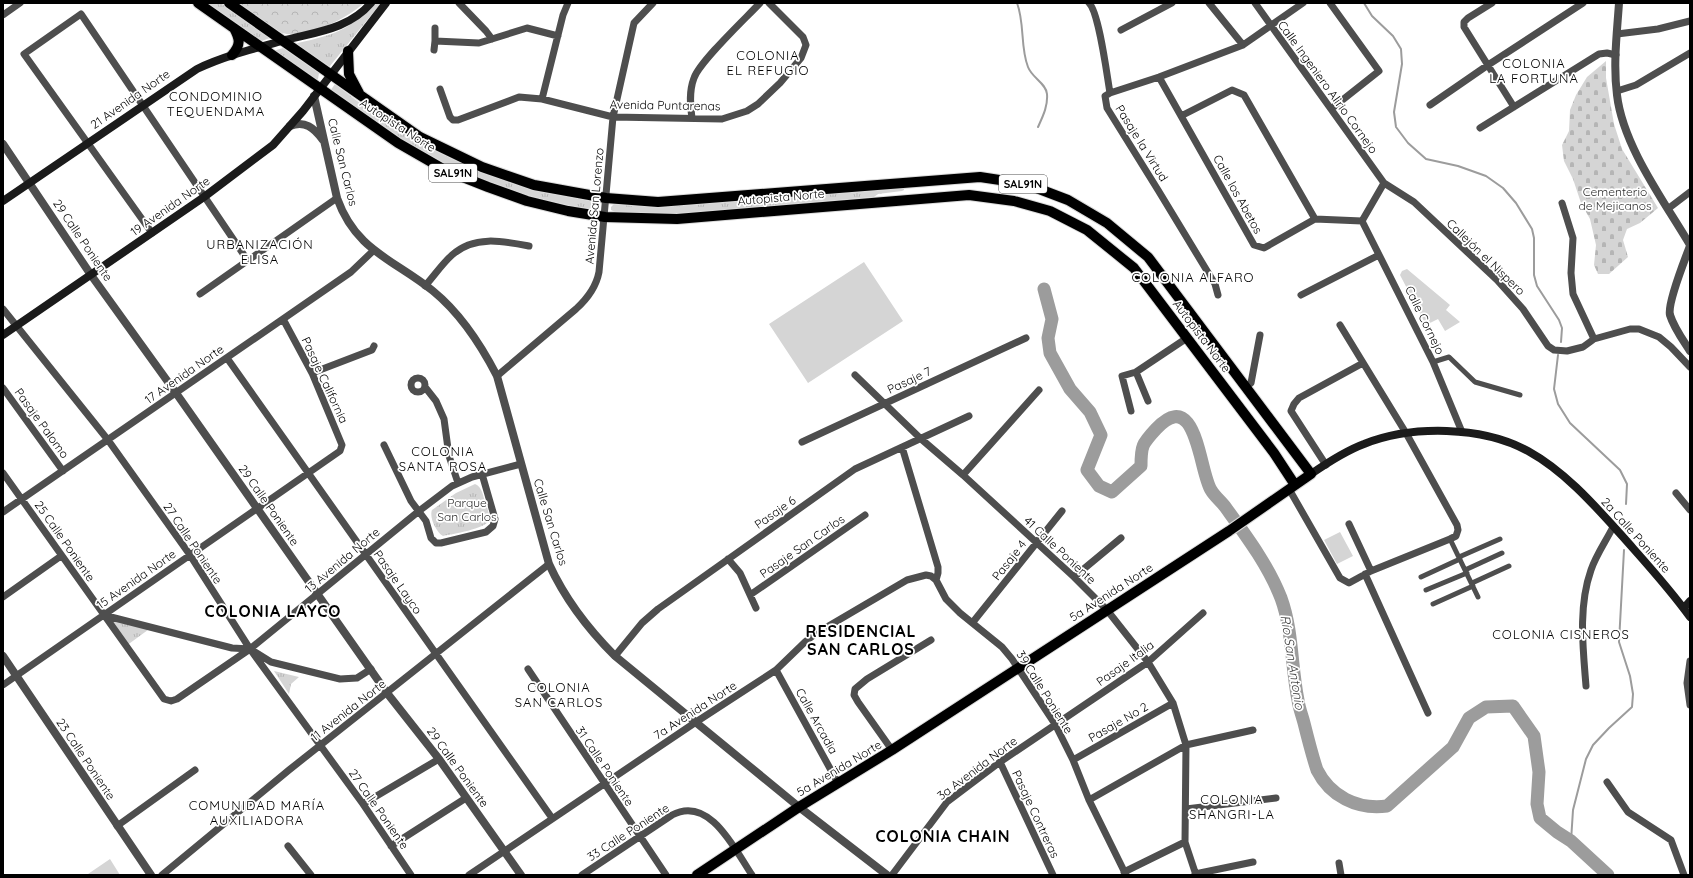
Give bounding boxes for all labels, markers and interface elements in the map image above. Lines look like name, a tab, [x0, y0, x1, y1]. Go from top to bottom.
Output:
street label: Calle Ingeniero Alirio Cornejo	[1275, 18, 1381, 156]
district label: COLONIA EL REFUGIO	[727, 47, 809, 78]
district label: COLONIA LA FORTUNA	[1489, 55, 1579, 86]
street label: 21 Avenida Norte	[87, 66, 173, 132]
district label: CONDOMINIO TEQUENDAMA	[167, 88, 265, 119]
street label: Autopista Norte	[357, 95, 439, 155]
street label: Avenida Puntarenas	[609, 97, 721, 113]
street label: Pasaje la Virtud	[1113, 102, 1171, 184]
street label: Calle San Carlos	[325, 116, 361, 208]
street label: Avenida San Lorenzo	[581, 147, 607, 265]
street label: Calle los Abetos	[1210, 152, 1266, 236]
road number: SAL91N	[429, 164, 477, 182]
street label: 19 Avenida Norte	[127, 173, 213, 239]
road number: SAL91N	[999, 175, 1047, 193]
park label: Cementerio de Mejicanos	[1578, 184, 1652, 213]
street label: Autopista Norte	[737, 186, 825, 208]
street label: 29 Calle Poniente	[50, 196, 116, 284]
street label: Callejón el Nispero	[1444, 216, 1528, 298]
district label: URBANIZACIÓN ELISA	[206, 236, 314, 267]
district label: COLONIA ALFARO	[1131, 269, 1255, 285]
street label: Calle Cornejo	[1402, 283, 1448, 357]
street label: Autopista Norte	[1170, 297, 1234, 376]
street label: Pasaje California	[298, 334, 352, 426]
street label: 17 Avenida Norte	[142, 341, 227, 407]
street label: Pasaje 7	[885, 363, 933, 397]
street label: Pasaje Palomo	[12, 385, 72, 461]
district label: COLONIA SANTA ROSA	[399, 443, 487, 474]
street label: 29 Calle Poniente	[235, 462, 303, 549]
street label: Calle San Carlos	[531, 477, 571, 568]
street label: Pasaje 6	[751, 492, 799, 532]
street label: 2a Calle Poniente	[1598, 494, 1674, 576]
park label: Parque San Carlos	[437, 495, 497, 524]
street label: 25 Calle Poniente	[32, 498, 99, 585]
street label: 27 Calle Poniente	[160, 500, 226, 587]
street label: Pasaje San Carlos	[757, 511, 848, 581]
street label: 41 Calle Poniente	[1021, 513, 1099, 587]
street label: 13 Avenida Norte	[301, 524, 383, 596]
street label: Pasaje 4	[989, 537, 1029, 583]
street label: 15 Avenida Norte	[93, 546, 179, 612]
street label: Pasaje Layco	[370, 547, 426, 617]
street label: 5a Avenida Norte	[1067, 559, 1156, 625]
district label: COLONIA LAYCO	[205, 601, 341, 621]
water label: Río San Antonio	[1278, 614, 1309, 711]
district label: RESIDENCIAL SAN CARLOS	[805, 621, 917, 659]
district label: COLONIA CISNEROS	[1492, 626, 1630, 642]
street label: Pasaje Italia	[1093, 637, 1157, 689]
street label: 39 Calle Poniente	[1013, 648, 1077, 736]
street label: 11 Avenida Norte	[307, 676, 389, 744]
street label: 7a Avenida Norte	[651, 677, 739, 742]
district label: COLONIA SAN CARLOS	[515, 679, 603, 710]
street label: Calle Arcadia	[793, 685, 841, 757]
street label: Pasaje No 2	[1085, 699, 1151, 745]
street label: 23 Calle Poniente	[53, 715, 119, 803]
street label: 31 Calle Poniente	[573, 723, 637, 809]
street label: 29 Calle Poniente	[424, 724, 492, 810]
street label: 3a Avenida Norte	[934, 733, 1020, 803]
street label: 5a Avenida Norte	[794, 737, 884, 799]
street label: 27 Calle Poniente	[346, 766, 412, 852]
street label: Pasaje Contreras	[1009, 768, 1063, 861]
district label: COLONIA SHANGRI-LA	[1189, 791, 1275, 822]
district label: COMUNIDAD MARÍA AUXILIADORA	[189, 797, 325, 828]
street label: 33 Calle Poniente	[584, 800, 672, 864]
district label: COLONIA CHAIN	[876, 826, 1010, 846]

